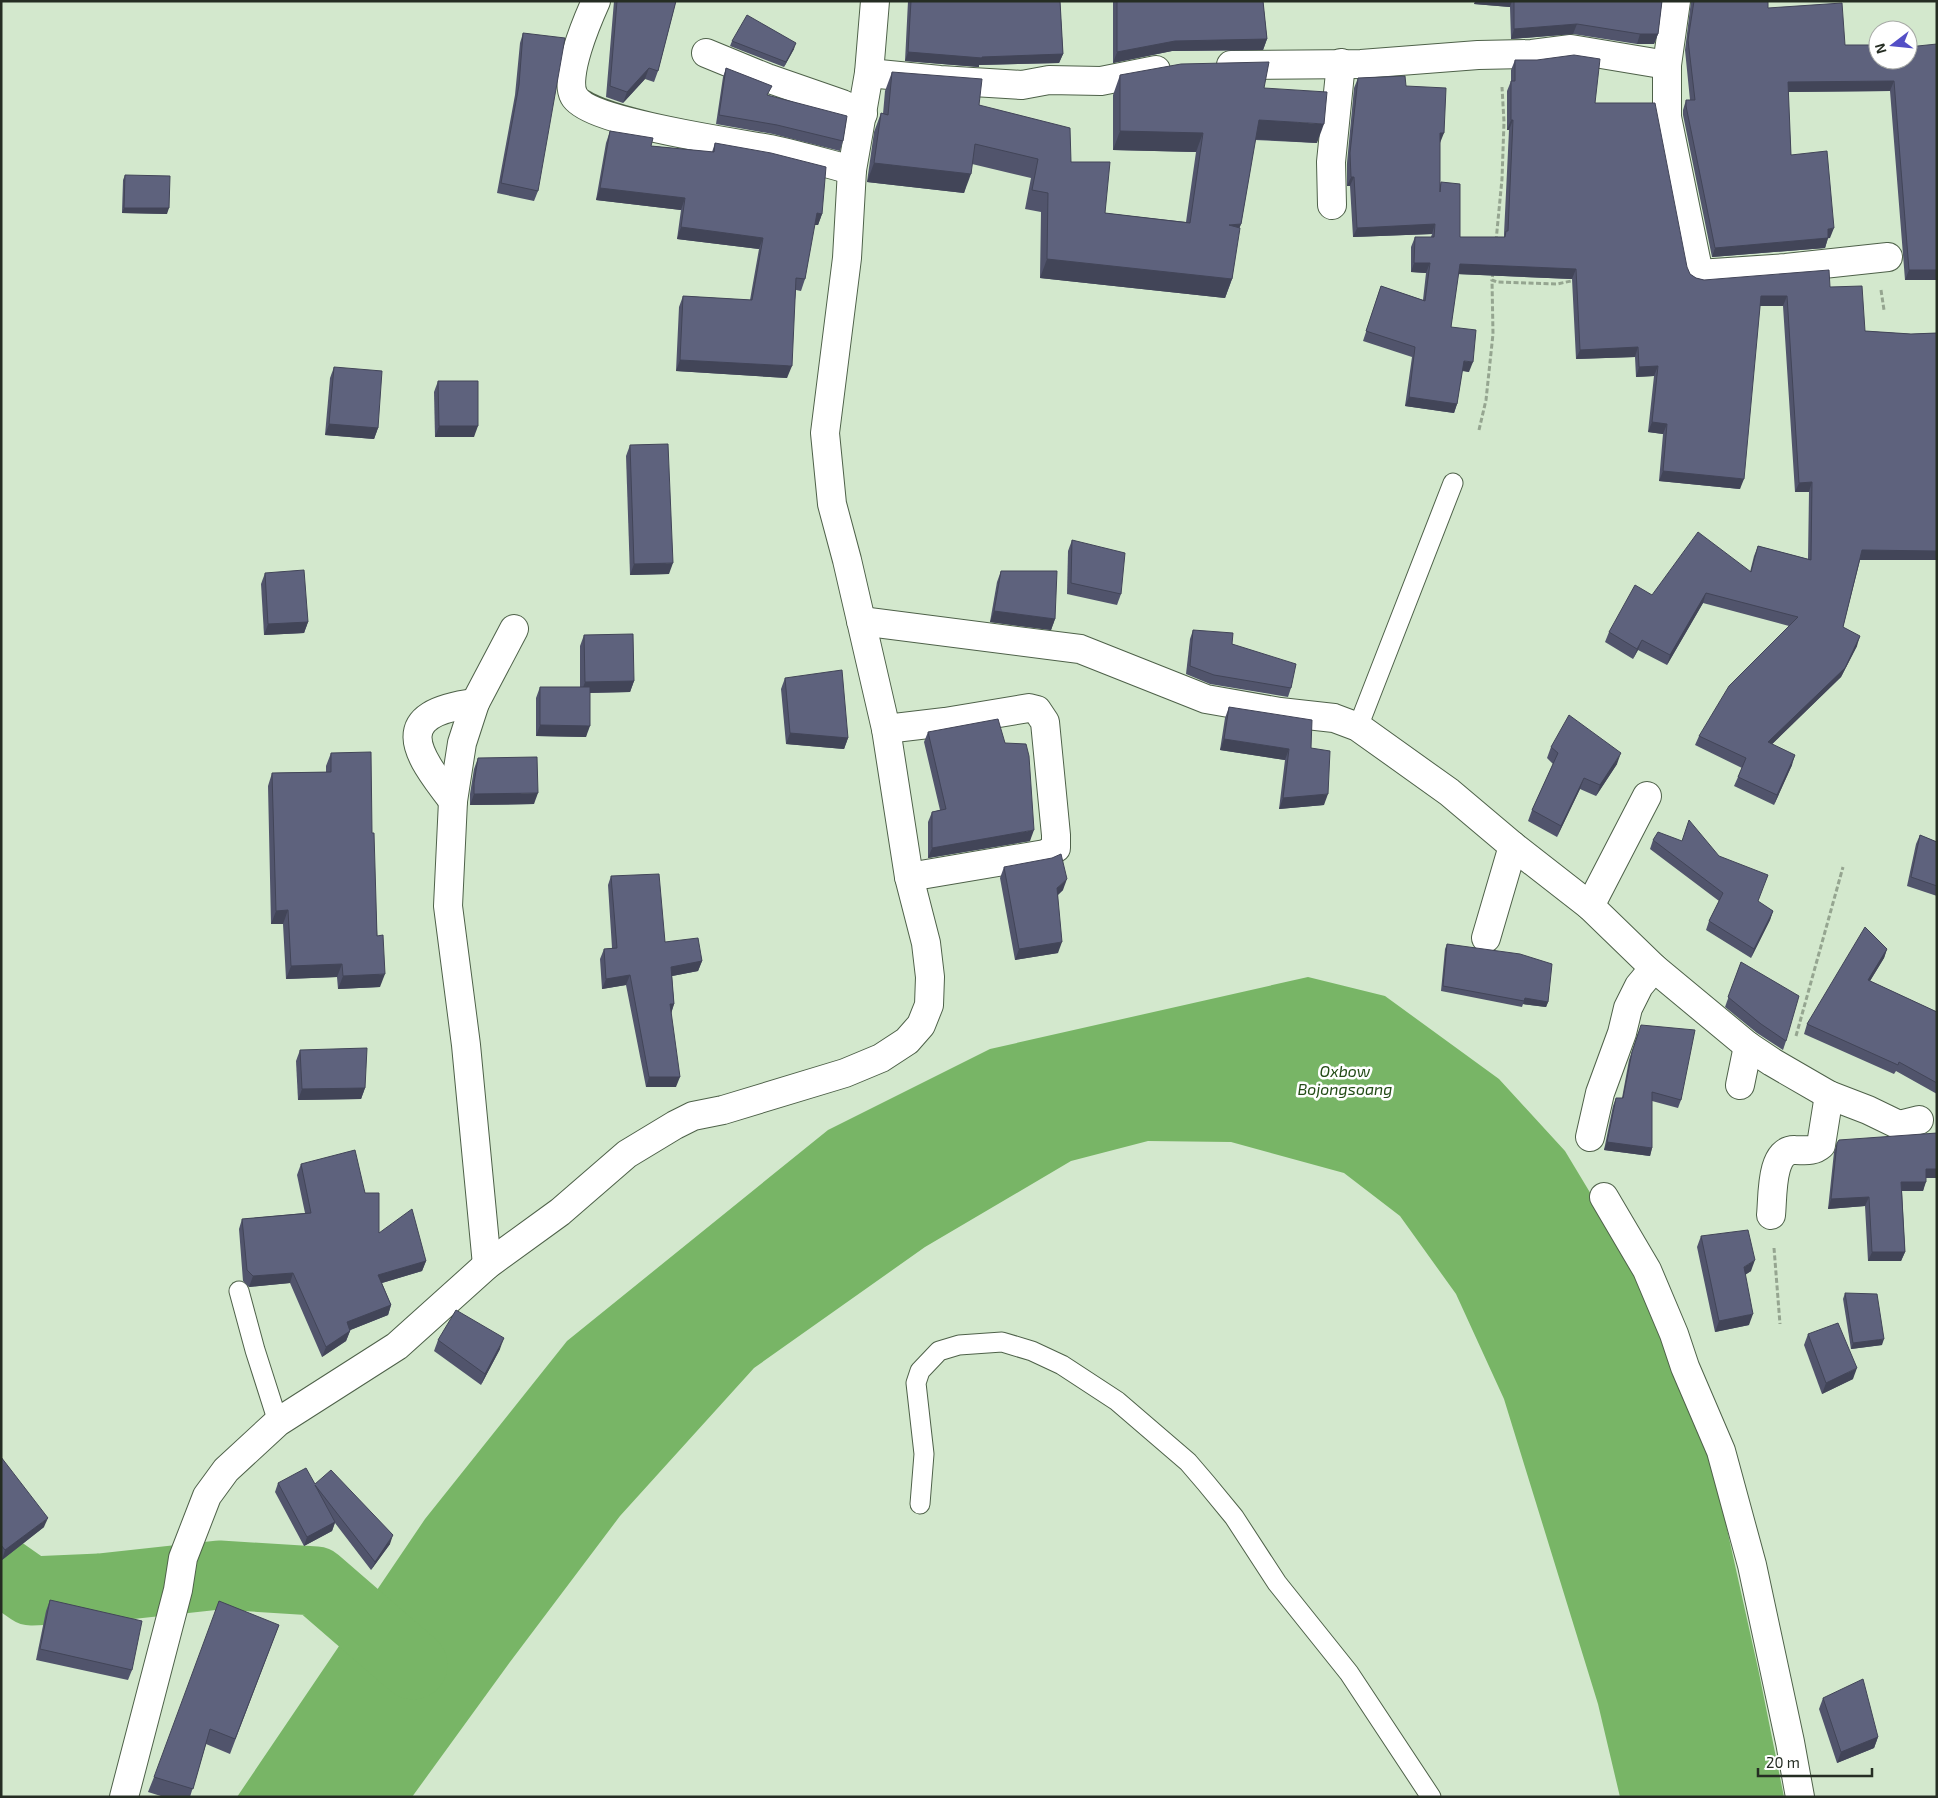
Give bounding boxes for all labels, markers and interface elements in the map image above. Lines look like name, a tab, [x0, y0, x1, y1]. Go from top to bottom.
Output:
north arrow	[1868, 20, 1918, 70]
text: N	[1870, 42, 1890, 56]
water label: Oxbow Bojongsoang	[1297, 1061, 1393, 1099]
scale bar	[1758, 1746, 1872, 1778]
text: 20 m	[1766, 1753, 1800, 1771]

